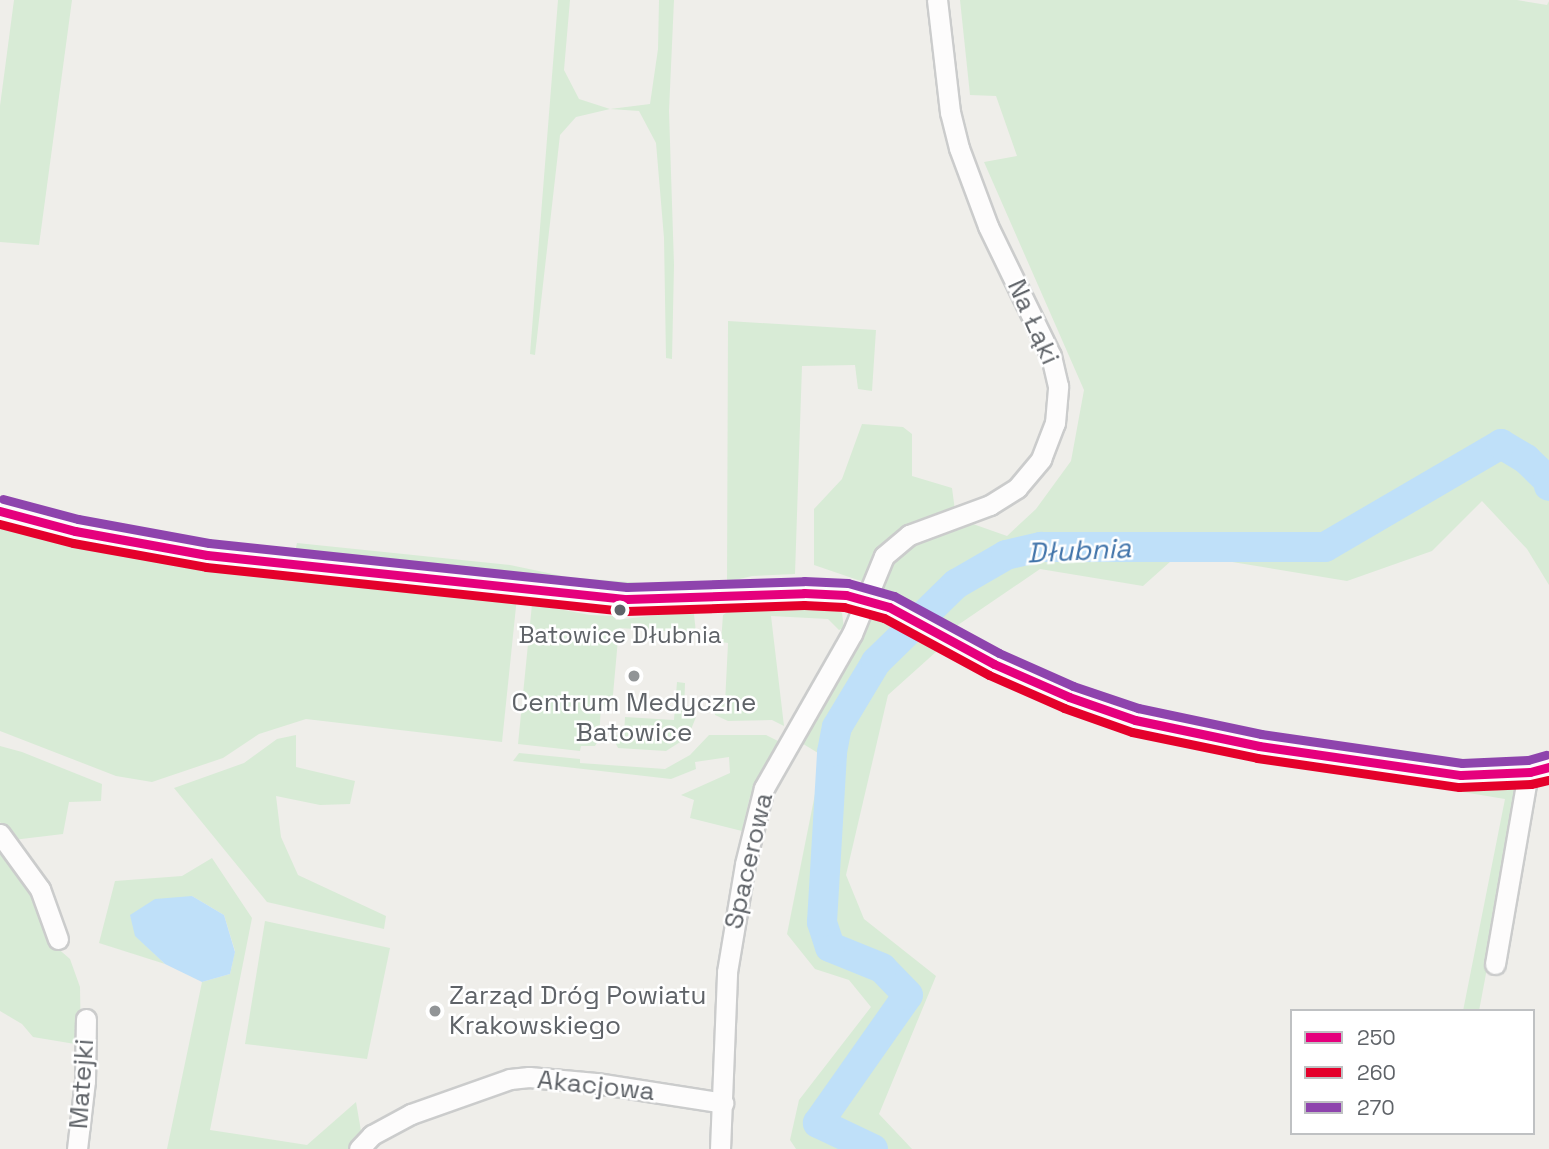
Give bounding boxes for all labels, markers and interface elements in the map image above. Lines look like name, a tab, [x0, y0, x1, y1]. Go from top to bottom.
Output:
street label: Na Łąki	[1000, 275, 1066, 369]
water label: Dłubnia	[1026, 530, 1132, 570]
marker: Batowice Dłubnia	[613, 603, 627, 617]
place label: Batowice Dłubnia	[518, 621, 722, 649]
marker: Centrum Medyczne Batowice	[626, 668, 642, 684]
place label: Centrum Medyczne Batowice	[512, 687, 756, 748]
street label: Spacerowa	[718, 790, 780, 932]
place label: Zarząd Dróg Powiatu Krakowskiego	[449, 980, 706, 1042]
marker: Zarząd Dróg Powiatu Krakowskiego	[427, 1003, 443, 1019]
legend	[1290, 1009, 1535, 1135]
text: 250	[1357, 1024, 1396, 1051]
street label: Matejki	[63, 1038, 101, 1130]
text: 260	[1357, 1059, 1396, 1086]
street label: Akacjowa	[536, 1064, 656, 1108]
text: 270	[1357, 1094, 1395, 1121]

